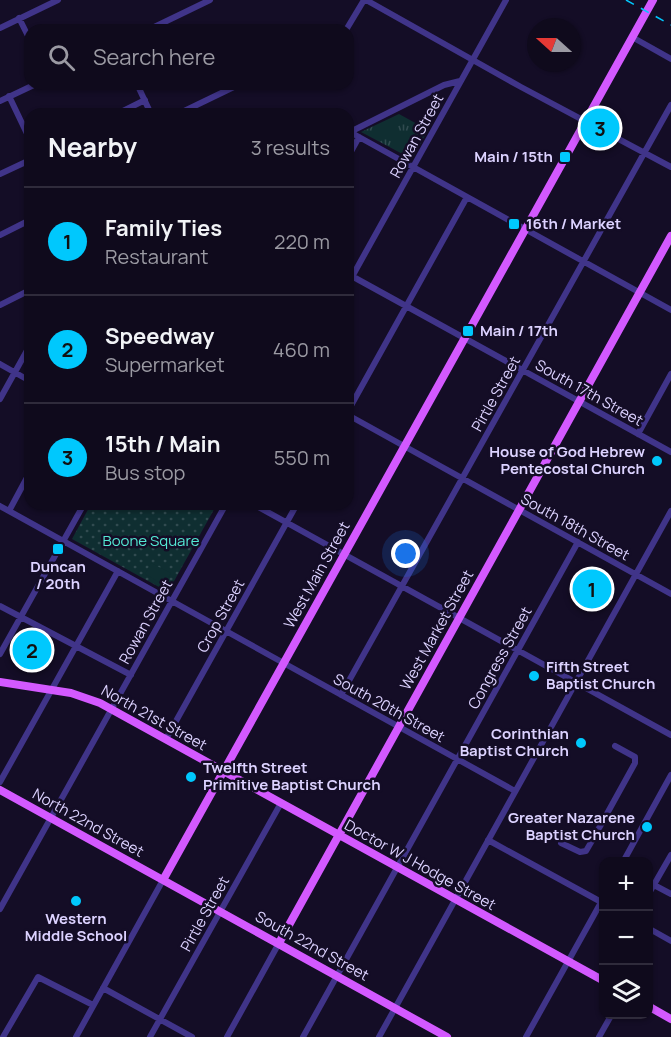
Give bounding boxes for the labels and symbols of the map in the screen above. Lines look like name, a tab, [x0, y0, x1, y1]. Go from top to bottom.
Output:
north arrow	[527, 18, 581, 72]
street label: Rowan Street	[385, 90, 448, 182]
pin: 3	[580, 106, 620, 150]
place label: Main / 15th	[474, 146, 553, 167]
marker: Main / 15th	[558, 150, 572, 164]
place label: 16th / Market	[526, 213, 621, 234]
marker: 16th / Market	[507, 217, 521, 231]
place label: Main / 17th	[480, 320, 558, 341]
marker: Main / 17th	[461, 324, 475, 338]
street label: Pirtle Street	[466, 352, 525, 435]
street label: South 17th Street	[532, 354, 647, 431]
place label: House of God Hebrew Pentecostal Church	[489, 441, 645, 479]
marker: House of God Hebrew Pentecostal Church	[650, 454, 664, 468]
street label: South 18th Street	[517, 488, 633, 565]
street label: West Main Street	[278, 518, 355, 632]
park label: Boone Square	[103, 530, 200, 551]
your location	[391, 539, 420, 568]
marker: Duncan / 20th	[51, 542, 65, 556]
place label: Duncan / 20th	[30, 556, 86, 594]
street label: West Market Street	[395, 566, 478, 694]
pin: 1	[572, 566, 612, 612]
street label: Crop Street	[192, 575, 249, 656]
street label: Rowan Street	[114, 576, 177, 668]
street label: Congress Street	[463, 603, 536, 713]
pin: 2	[12, 628, 51, 672]
place label: Fifth Street Baptist Church	[546, 656, 655, 694]
street label: South 20th Street	[330, 668, 449, 747]
marker: Fifth Street Baptist Church	[527, 669, 541, 683]
street label: North 21st Street	[98, 680, 211, 755]
place label: Corinthian Baptist Church	[460, 723, 569, 761]
marker: Corinthian Baptist Church	[574, 736, 588, 750]
place label: Twelfth Street Primitive Baptist Church	[203, 757, 381, 795]
marker: Twelfth Street Primitive Baptist Church	[184, 770, 198, 784]
street label: North 22nd Street	[29, 783, 148, 862]
place label: Greater Nazarene Baptist Church	[508, 807, 635, 845]
street label: Doctor W J Hodge Street	[341, 814, 500, 915]
marker: Greater Nazarene Baptist Church	[640, 820, 654, 834]
street label: Pirtle Street	[175, 872, 234, 955]
marker: Western Middle School	[69, 894, 83, 908]
street label: South 22nd Street	[252, 906, 373, 985]
place label: Western Middle School	[25, 908, 127, 946]

